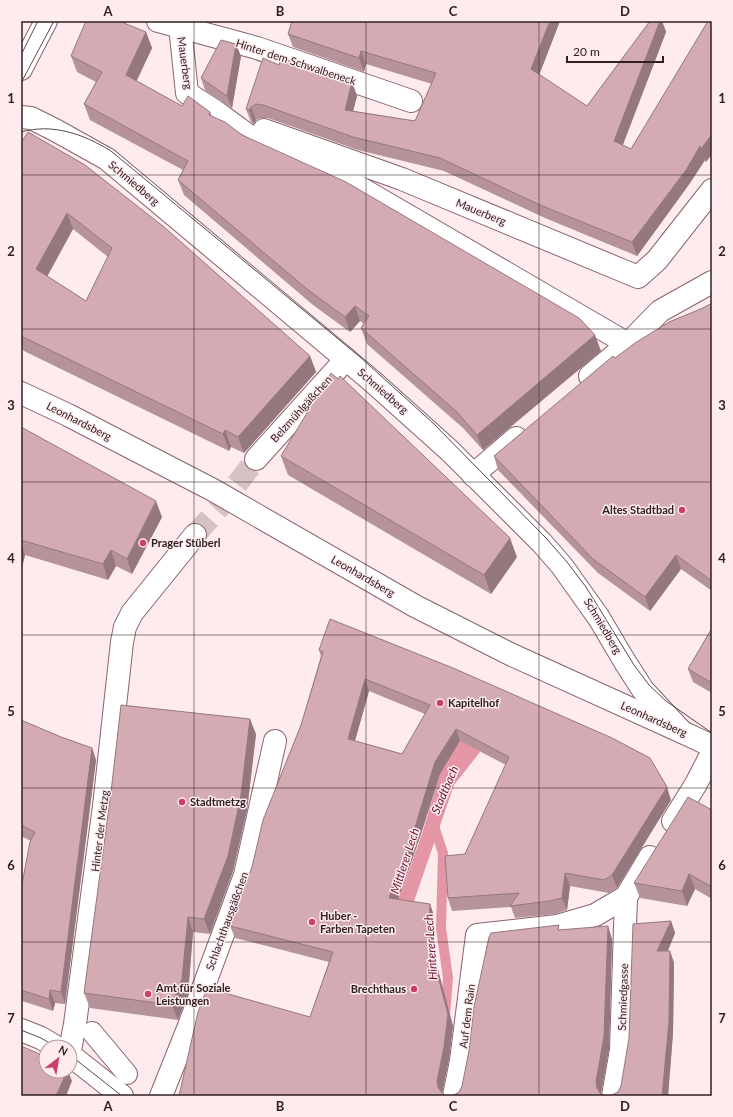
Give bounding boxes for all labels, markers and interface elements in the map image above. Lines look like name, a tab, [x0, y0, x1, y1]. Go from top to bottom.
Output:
text: A	[102, 3, 113, 19]
text: B	[276, 3, 285, 19]
text: C	[449, 3, 458, 19]
text: D	[620, 3, 630, 19]
street label: Mauerberg	[175, 36, 196, 90]
street label: Hinter dem Schwalbeneck	[234, 36, 358, 87]
scale bar	[567, 38, 663, 64]
text: 20 m	[573, 44, 600, 59]
text: 1	[7, 90, 15, 106]
text: 1	[718, 90, 726, 106]
street label: Schmiedberg	[106, 158, 163, 208]
street label: Mauerberg	[454, 196, 508, 228]
text: 2	[7, 243, 15, 259]
text: 2	[718, 243, 726, 259]
street label: Schmiedberg	[355, 365, 411, 416]
street label: Belzmühlgäßchen	[267, 373, 334, 445]
text: 3	[7, 397, 15, 413]
text: 3	[718, 397, 726, 413]
street label: Leonhardsberg	[44, 399, 114, 443]
place label: Altes Stadtbad	[601, 503, 674, 516]
marker: Altes Stadtbad	[677, 505, 687, 515]
place label: Prager Stüberl	[151, 536, 221, 549]
marker: Prager Stüberl	[138, 538, 148, 548]
text: 4	[7, 550, 15, 566]
text: 4	[718, 550, 726, 566]
street label: Leonhardsberg	[329, 552, 398, 599]
street label: Schmiedberg	[582, 596, 625, 656]
place label: Kapitelhof	[448, 696, 499, 709]
marker: Kapitelhof	[435, 698, 445, 708]
street label: Leonhardsberg	[619, 698, 690, 739]
text: 5	[7, 703, 15, 719]
text: 5	[718, 703, 726, 719]
water label: Stadtbach	[428, 763, 461, 816]
street label: Hinter der Metzg	[88, 789, 111, 873]
place label: Stadtmetzg	[190, 795, 246, 808]
marker: Stadtmetzg	[177, 797, 187, 807]
water label: Mittlerer Lech	[387, 826, 422, 896]
text: 6	[7, 857, 15, 873]
text: 6	[718, 857, 726, 873]
street label: Schlachthausgäßchen	[203, 870, 250, 972]
place label: Huber - Farben Tapeten	[320, 909, 395, 935]
water label: Hinterer Lech	[421, 913, 440, 981]
marker: Huber - Farben Tapeten	[307, 917, 317, 927]
street label: Schmiedgasse	[615, 963, 630, 1031]
place label: Amt für Soziale Leistungen	[155, 981, 231, 1007]
place label: Brechthaus	[351, 982, 406, 995]
street label: Auf dem Rain	[456, 983, 477, 1049]
marker: Brechthaus	[409, 984, 419, 994]
marker: Amt für Soziale Leistungen	[143, 989, 153, 999]
text: 7	[7, 1010, 15, 1026]
text: 7	[718, 1010, 726, 1026]
north arrow	[38, 1039, 78, 1079]
text: N	[56, 1042, 70, 1058]
text: A	[102, 1098, 113, 1114]
text: B	[276, 1098, 285, 1114]
text: C	[449, 1098, 458, 1114]
text: D	[620, 1098, 630, 1114]

